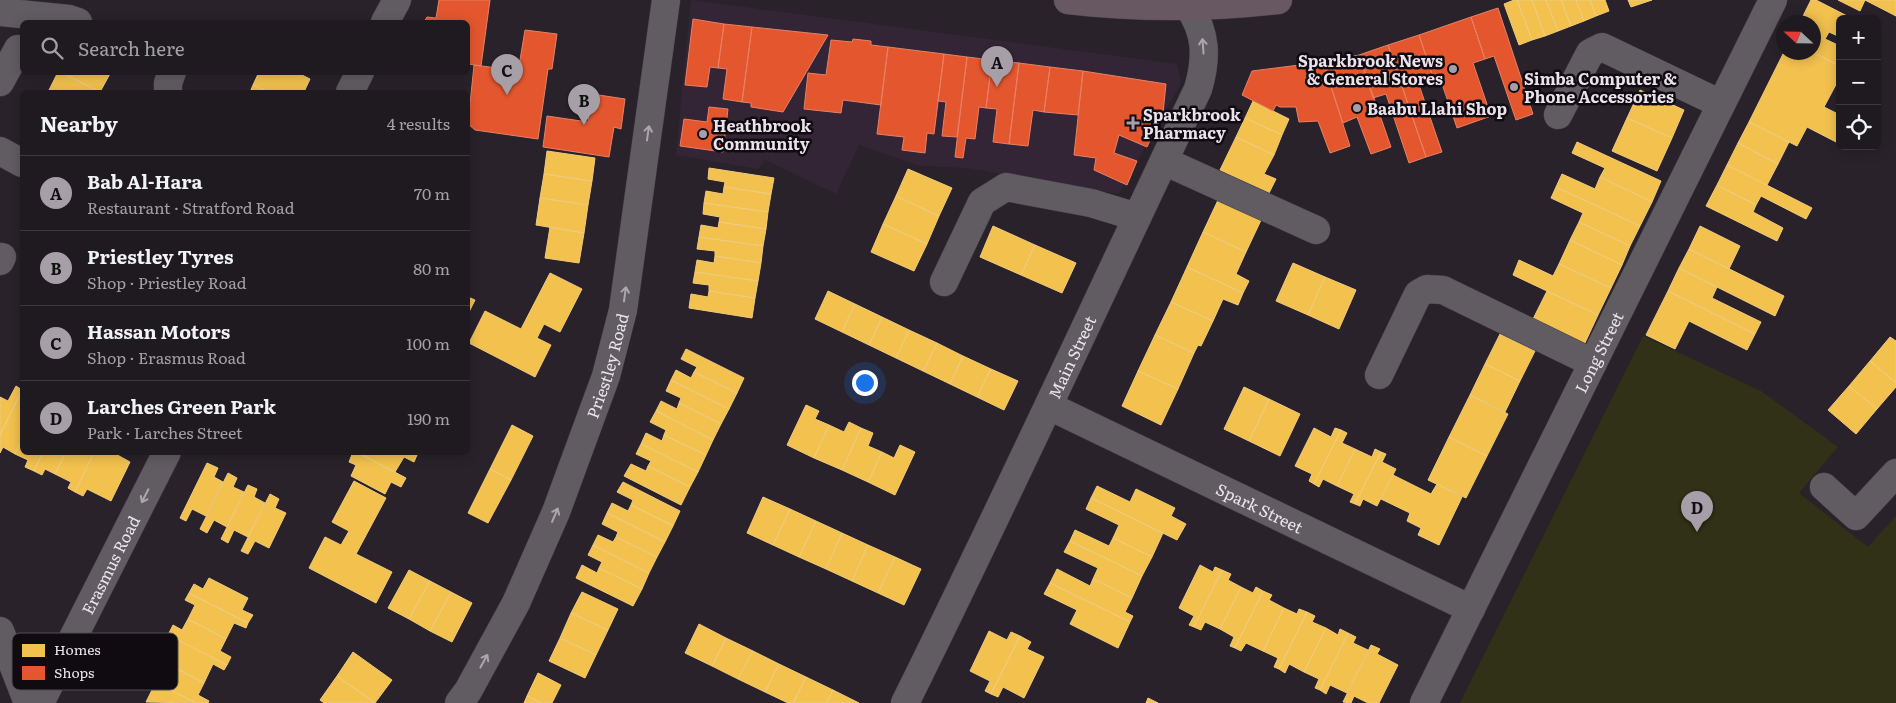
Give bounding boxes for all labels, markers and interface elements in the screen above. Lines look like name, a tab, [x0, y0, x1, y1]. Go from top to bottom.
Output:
north arrow	[1776, 15, 1821, 60]
map controls	[1836, 15, 1881, 150]
button: +	[1836, 15, 1881, 60]
search box	[20, 20, 470, 75]
icon: search	[38, 34, 66, 62]
text: Search here	[78, 34, 185, 62]
one-way arrow	[1199, 38, 1208, 54]
pin: A	[981, 46, 1013, 87]
place label: Sparkbrook News & General Stores	[1298, 48, 1443, 90]
pin: C	[491, 54, 523, 95]
button: −	[1836, 60, 1881, 105]
marker: Sparkbrook News & General Stores	[1447, 63, 1459, 75]
place label: Simba Computer & Phone Accessories	[1524, 66, 1677, 108]
marker: Simba Computer & Phone Accessories	[1508, 81, 1520, 93]
pin: B	[568, 84, 600, 125]
place label: Baabu Llahi Shop	[1367, 96, 1507, 120]
place label: Sparkbrook Pharmacy	[1143, 102, 1241, 144]
marker: Baabu Llahi Shop	[1351, 102, 1363, 114]
button: locate	[1836, 105, 1881, 150]
text: Nearby	[40, 107, 118, 138]
text: 4 results	[387, 111, 450, 135]
place label: Heathbrook Community	[713, 113, 811, 155]
marker: Sparkbrook Pharmacy	[1127, 117, 1139, 129]
one-way arrow	[643, 125, 653, 141]
marker: Heathbrook Community	[697, 128, 709, 140]
text: Bab Al-Hara	[87, 167, 202, 195]
text: A	[50, 181, 62, 205]
text: 70 m	[414, 181, 450, 205]
text: Restaurant · Stratford Road	[87, 195, 294, 219]
text: Priestley Tyres	[87, 242, 233, 270]
text: B	[50, 256, 62, 280]
text: 80 m	[413, 256, 450, 280]
text: Shop · Priestley Road	[87, 270, 247, 294]
one-way arrow	[621, 286, 631, 302]
street label: Long Street	[1568, 307, 1629, 397]
street label: Priestley Road	[580, 310, 634, 421]
street label: Main Street	[1041, 311, 1101, 402]
text: Hassan Motors	[87, 317, 230, 345]
text: C	[50, 331, 62, 355]
text: 100 m	[406, 331, 450, 355]
text: Shop · Erasmus Road	[87, 345, 246, 369]
your location	[852, 370, 878, 396]
text: Larches Green Park	[87, 392, 276, 420]
text: D	[50, 406, 62, 430]
text: 190 m	[407, 406, 450, 430]
text: Park · Larches Street	[87, 420, 243, 444]
street label: Spark Street	[1212, 476, 1308, 539]
one-way arrow	[140, 488, 149, 503]
pin: D	[1681, 491, 1713, 532]
one-way arrow	[550, 508, 560, 523]
street label: Erasmus Road	[75, 511, 145, 618]
legend	[12, 633, 178, 690]
text: Homes	[54, 639, 101, 659]
one-way arrow	[480, 654, 489, 669]
text: Shops	[54, 662, 94, 682]

